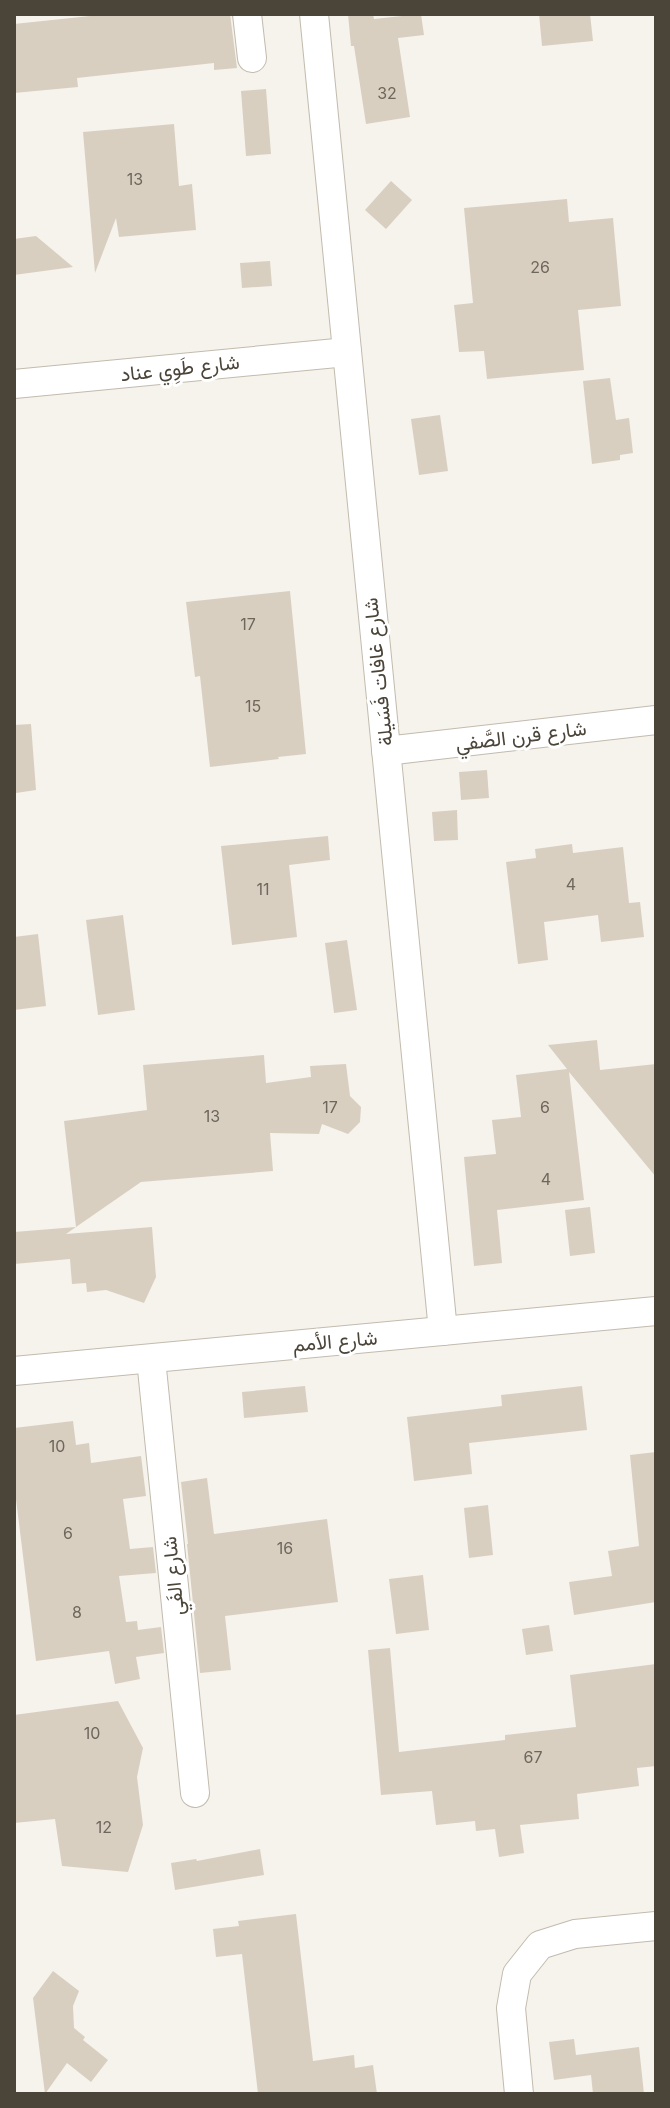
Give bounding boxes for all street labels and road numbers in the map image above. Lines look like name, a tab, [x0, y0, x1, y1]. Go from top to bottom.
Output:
street label: شارع طَوِي عناد	[119, 350, 241, 391]
street label: شارع غافات فَسَيلة	[358, 596, 400, 747]
street label: شارع قرن الصَّفي	[454, 716, 588, 761]
street label: شارع الأمم	[292, 1325, 379, 1359]
street label: شارع الفَي	[157, 1535, 194, 1617]

